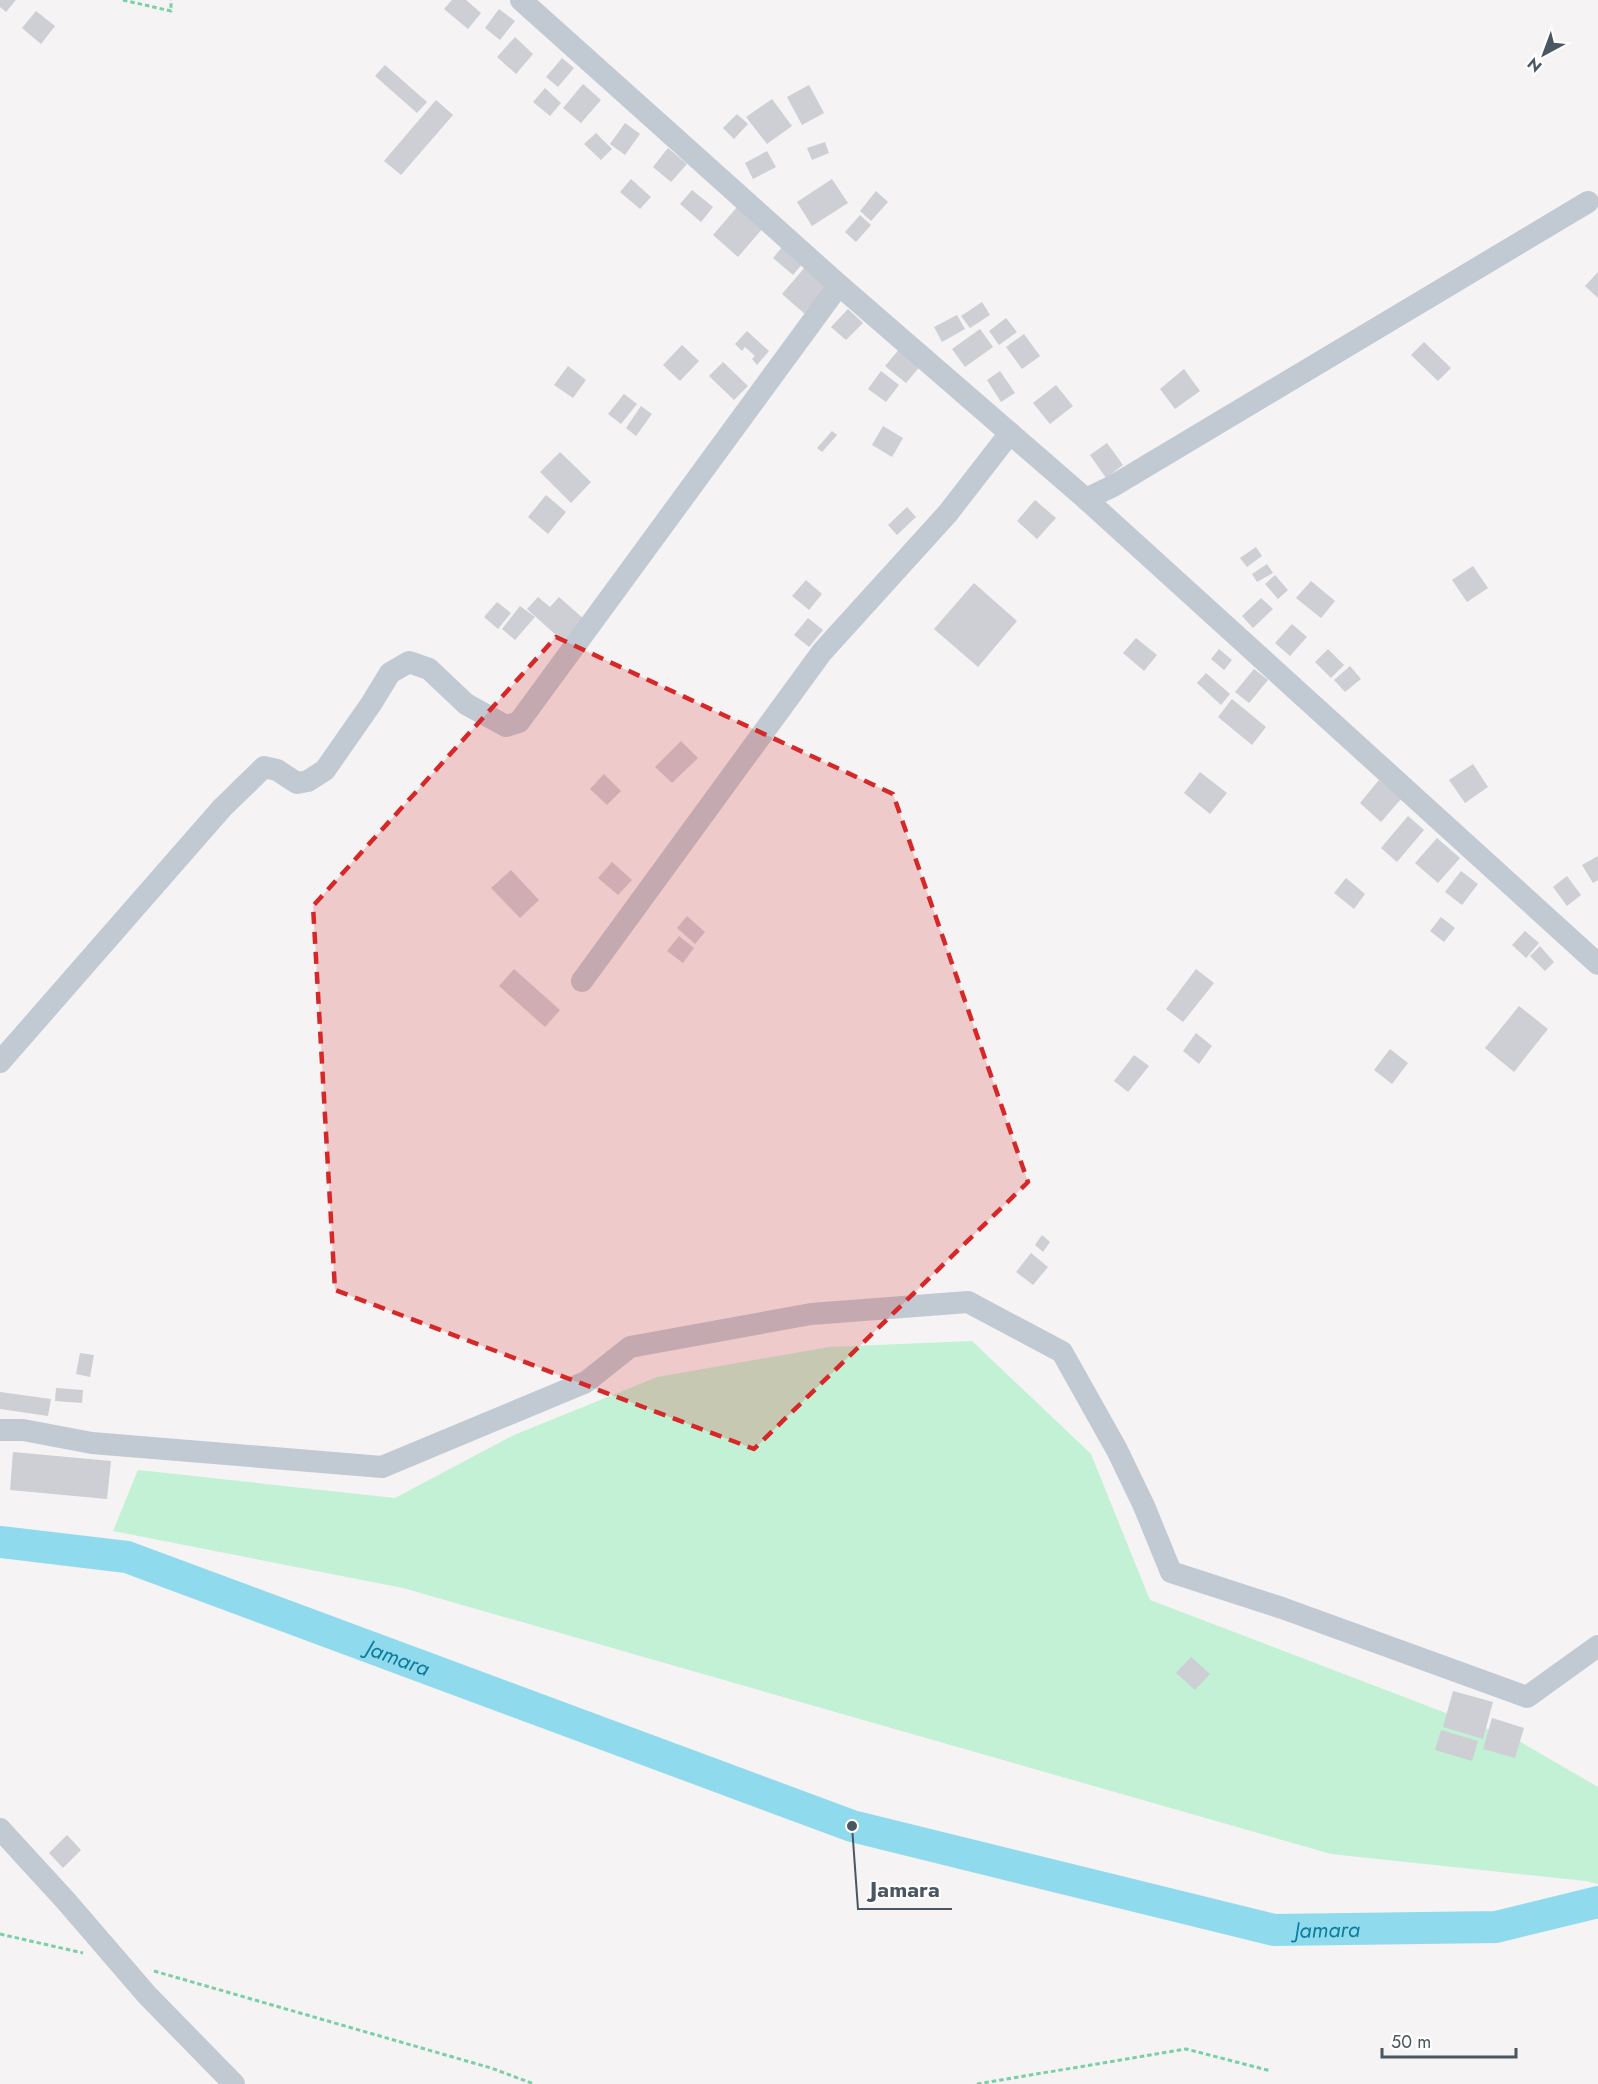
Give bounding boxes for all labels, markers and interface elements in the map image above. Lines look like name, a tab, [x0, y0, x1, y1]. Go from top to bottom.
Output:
north arrow	[1514, 24, 1574, 84]
text: N	[1522, 52, 1547, 78]
water label: Jamara	[358, 1630, 434, 1684]
callout: Jamara	[858, 1869, 952, 1909]
text: Jamara	[866, 1873, 940, 1905]
water label: Jamara	[1290, 1913, 1360, 1946]
scale bar	[1382, 2021, 1516, 2059]
text: 50 m	[1391, 2029, 1431, 2055]

